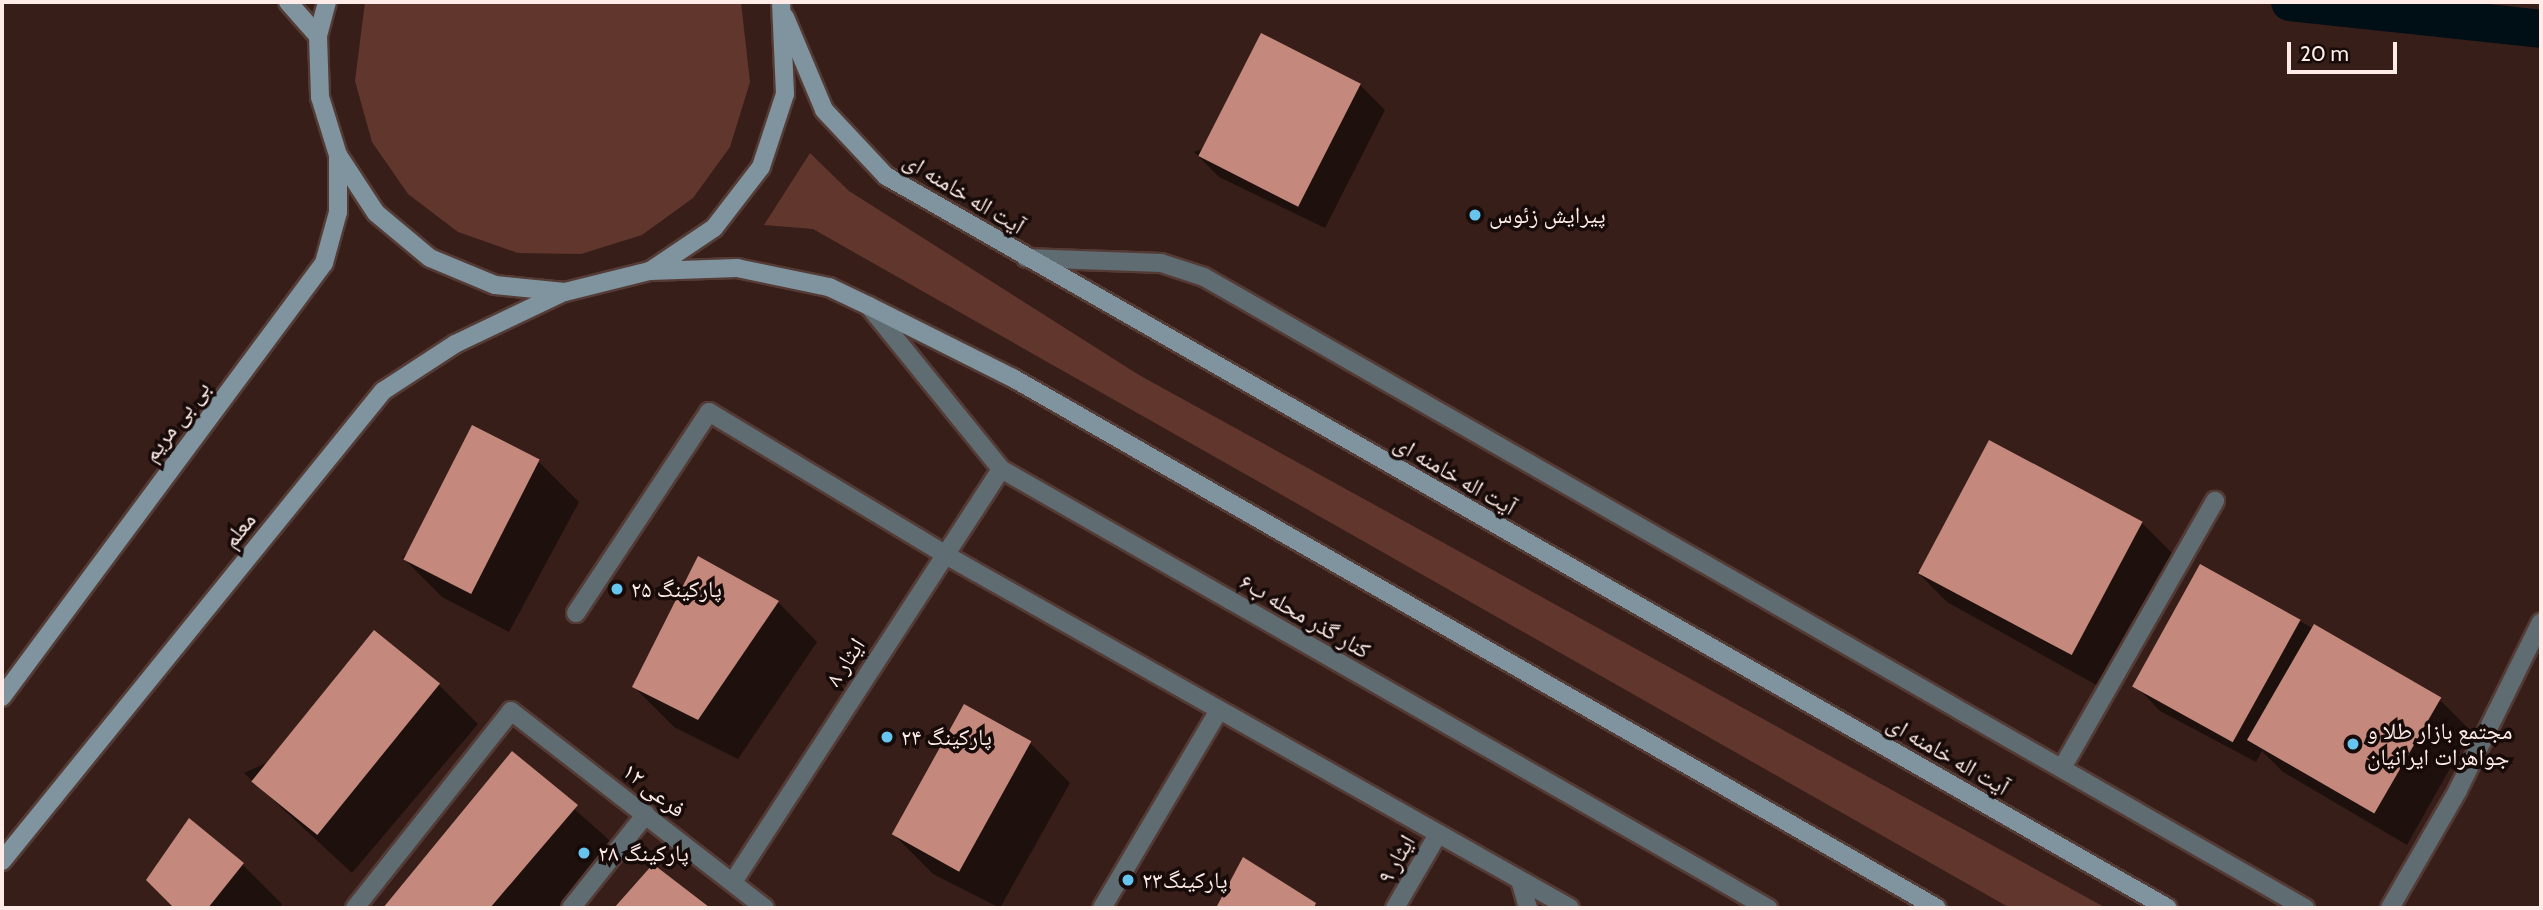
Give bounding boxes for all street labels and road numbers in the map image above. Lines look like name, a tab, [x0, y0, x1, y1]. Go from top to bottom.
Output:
street label: آیت اله خامنه ای	[899, 146, 1029, 240]
street label: بی بی مریم	[137, 375, 215, 467]
street label: آیت اله خامنه ای	[1389, 429, 1521, 521]
street label: معلم	[216, 507, 262, 553]
street label: کنار گذر محله ب۶	[1235, 568, 1375, 664]
street label: ایثار ۸	[819, 633, 871, 691]
street label: آیت اله خامنه ای	[1882, 709, 2014, 801]
street label: فرعی ۱۲	[617, 757, 691, 823]
street label: ایثار ۹	[1371, 830, 1421, 888]

